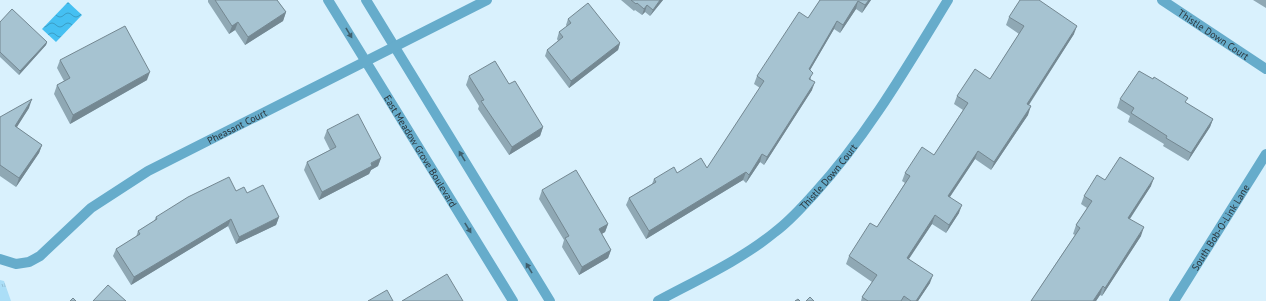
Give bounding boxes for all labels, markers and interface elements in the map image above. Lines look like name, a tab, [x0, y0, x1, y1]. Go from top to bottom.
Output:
street label: Thistle Down Court	[1175, 6, 1252, 63]
one-way arrow	[345, 27, 352, 39]
street label: East Meadow Grove Boulevard	[381, 93, 460, 210]
street label: Pheasant Court	[205, 106, 270, 147]
street label: Thistle Down Court	[797, 141, 860, 213]
one-way arrow	[458, 151, 466, 161]
street label: South Bob-O-Link Lane	[1189, 182, 1252, 273]
one-way arrow	[464, 223, 472, 233]
one-way arrow	[526, 262, 533, 274]

